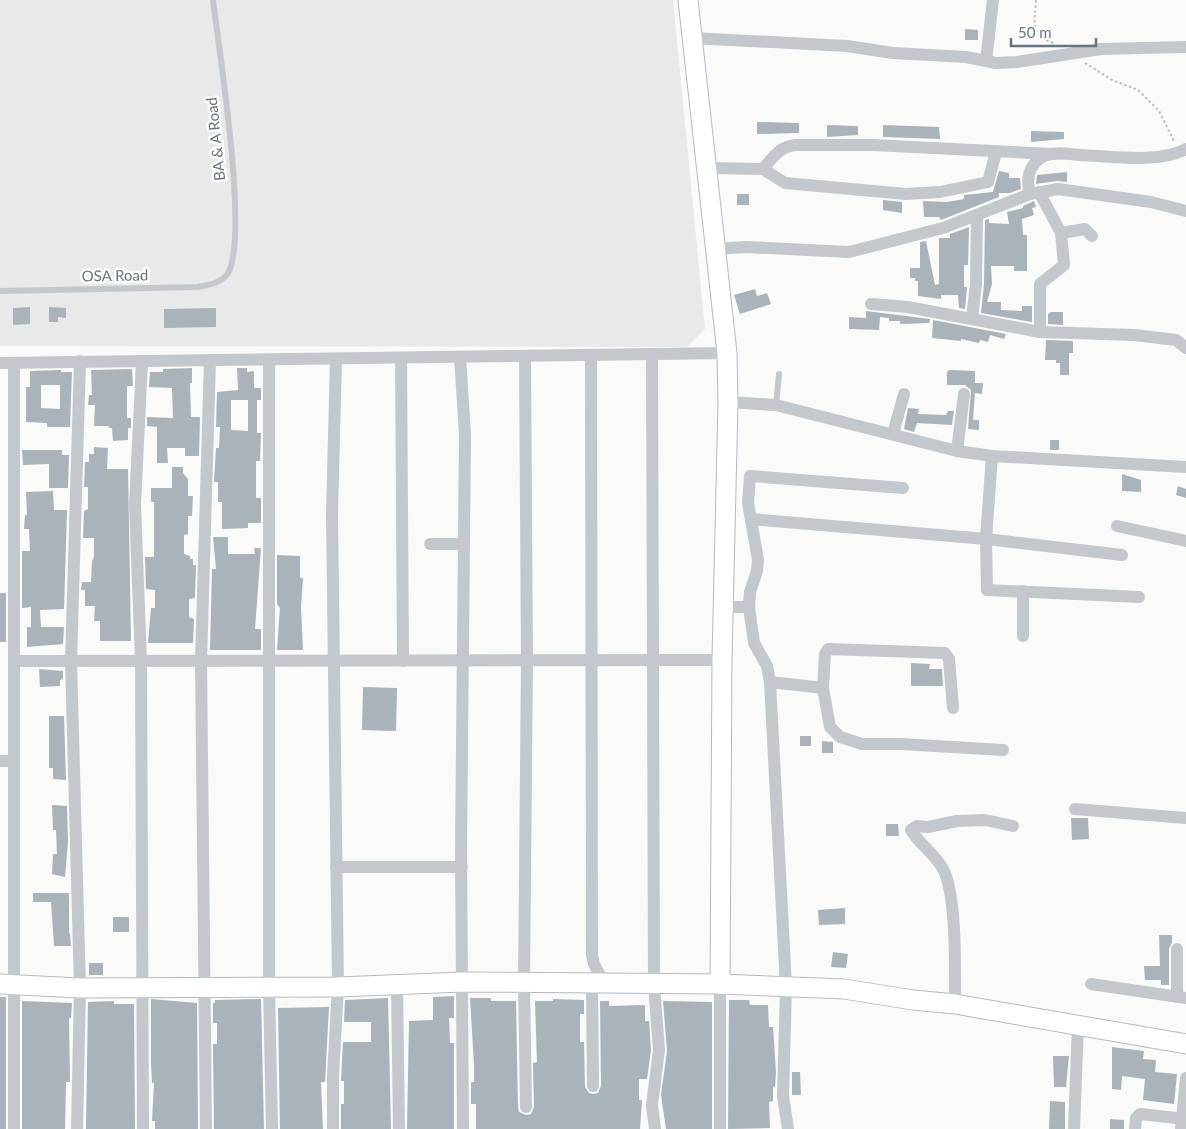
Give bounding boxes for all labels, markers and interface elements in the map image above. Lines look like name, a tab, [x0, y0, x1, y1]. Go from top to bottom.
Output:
scale bar	[1011, 15, 1096, 47]
text: 50 m	[1018, 23, 1052, 41]
street label: BA & A Road	[202, 96, 228, 182]
street label: OSA Road	[81, 265, 148, 285]

